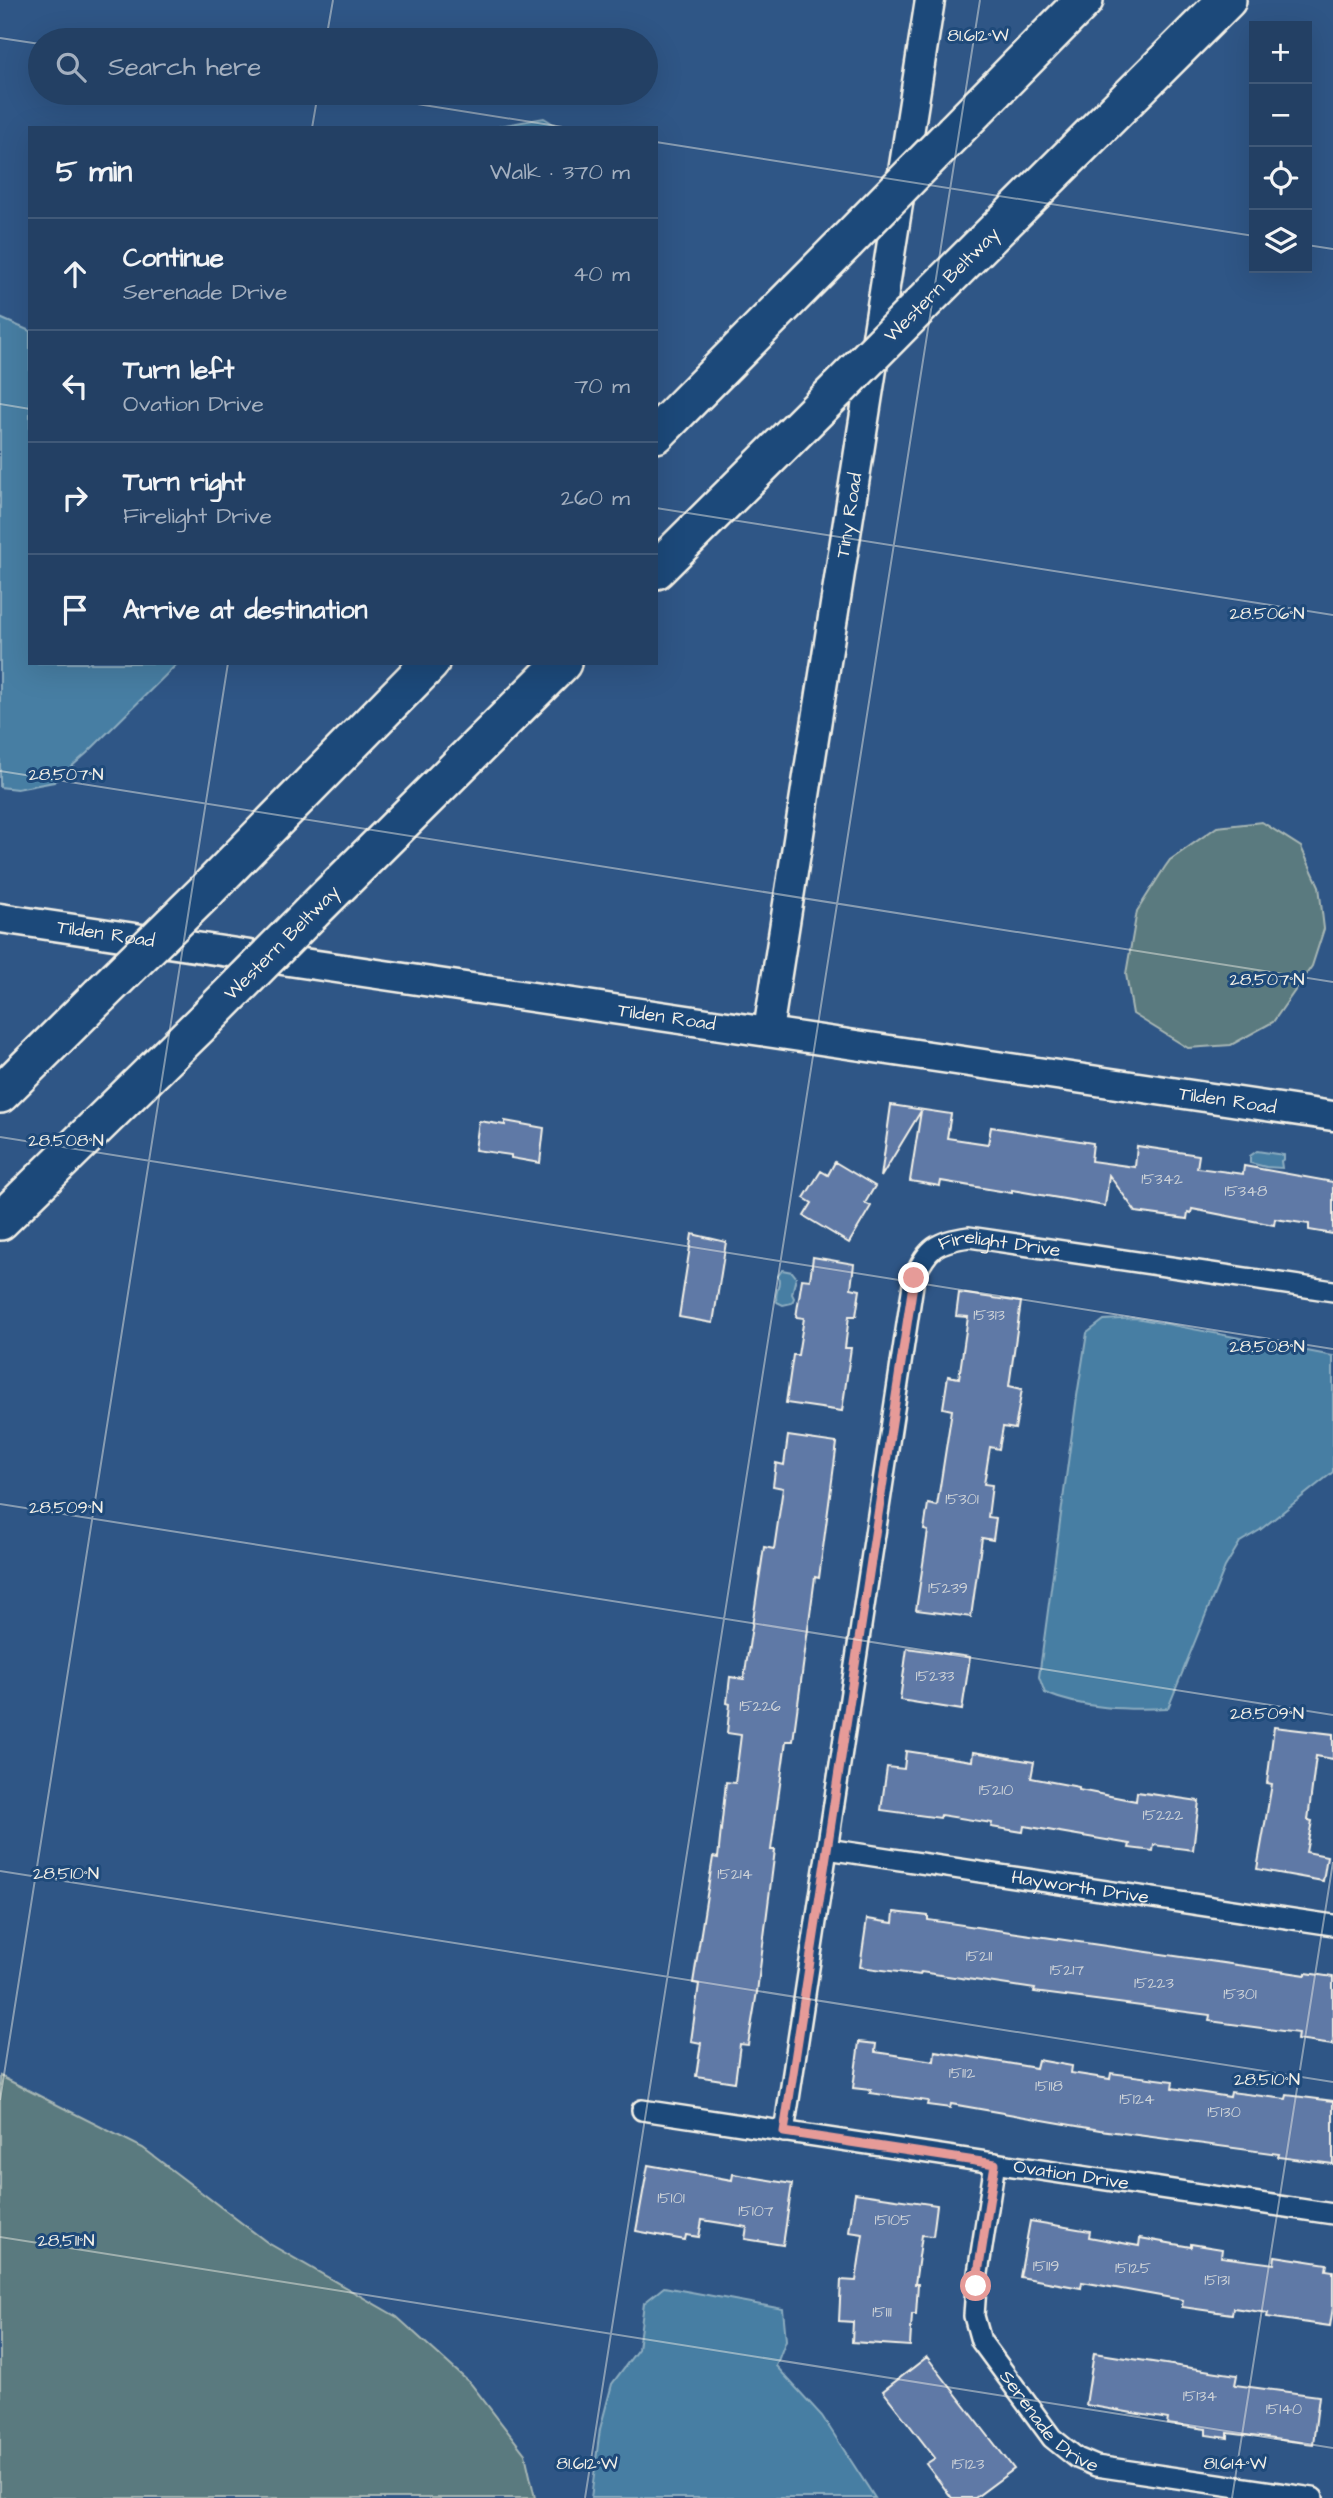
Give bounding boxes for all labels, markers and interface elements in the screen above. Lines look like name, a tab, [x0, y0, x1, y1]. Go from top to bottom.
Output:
map controls	[1249, 21, 1312, 273]
button: +	[1249, 21, 1312, 84]
text: 81.612°W	[947, 23, 1009, 48]
search box	[28, 28, 658, 105]
icon: search	[52, 48, 90, 86]
text: Search here	[108, 49, 261, 85]
button: −	[1249, 84, 1312, 147]
button: locate	[1249, 147, 1312, 210]
text: 5 min	[56, 151, 132, 193]
text: Walk · 370 m	[490, 156, 630, 188]
button: layers	[1249, 210, 1312, 273]
street label: Western Beltway	[878, 221, 1007, 349]
text: Continue	[123, 240, 224, 276]
icon: ahead	[56, 255, 94, 293]
text: 40 m	[573, 258, 630, 290]
text: Serenade Drive	[123, 276, 287, 308]
text: Turn left	[123, 352, 234, 388]
icon: left	[56, 367, 94, 405]
text: 70 m	[574, 370, 630, 402]
text: Ovation Drive	[123, 388, 264, 420]
text: Turn right	[123, 464, 245, 500]
street label: Tiny Road	[829, 471, 869, 560]
icon: right	[56, 479, 94, 517]
text: 260 m	[561, 482, 630, 514]
text: Firelight Drive	[123, 500, 272, 532]
icon: arrive	[56, 591, 94, 629]
text: Arrive at destination	[123, 592, 368, 628]
text: 28.506°N	[1229, 601, 1305, 626]
text: 28.507°N	[29, 762, 103, 787]
street label: Western Beltway	[218, 879, 347, 1007]
street label: Tilden Road	[55, 913, 157, 954]
text: 28.507°N	[1230, 967, 1304, 992]
street label: Tilden Road	[616, 996, 718, 1038]
street label: Tilden Road	[1177, 1080, 1278, 1121]
text: 28.508°N	[28, 1128, 104, 1153]
house number: 15342	[1141, 1168, 1183, 1190]
house number: 15348	[1225, 1180, 1267, 1202]
street label: Firelight Drive	[935, 1223, 1062, 1264]
route end	[898, 1262, 929, 1293]
house number: 15313	[973, 1304, 1005, 1326]
text: 28.508°N	[1229, 1334, 1305, 1359]
house number: 15301	[945, 1488, 979, 1510]
text: 28.509°N	[29, 1495, 103, 1520]
house number: 15239	[928, 1577, 968, 1599]
house number: 15233	[916, 1665, 954, 1687]
house number: 15226	[739, 1695, 781, 1717]
text: 28.509°N	[1230, 1701, 1304, 1726]
house number: 15210	[979, 1779, 1013, 1801]
house number: 15222	[1143, 1804, 1183, 1826]
text: 28.510°N	[33, 1861, 99, 1886]
house number: 15214	[717, 1863, 753, 1885]
street label: Hayworth Drive	[1010, 1863, 1151, 1911]
house number: 15211	[966, 1945, 992, 1967]
house number: 15217	[1050, 1959, 1084, 1981]
house number: 15223	[1134, 1972, 1174, 1994]
house number: 15301	[1223, 1983, 1257, 2005]
house number: 15112	[949, 2062, 975, 2084]
text: 28.510°N	[1234, 2067, 1300, 2092]
house number: 15118	[1035, 2075, 1063, 2097]
house number: 15124	[1119, 2088, 1155, 2110]
house number: 15130	[1207, 2101, 1241, 2123]
street label: Ovation Drive	[1012, 2153, 1131, 2197]
house number: 15101	[657, 2187, 685, 2209]
house number: 15107	[738, 2200, 774, 2222]
house number: 15105	[875, 2209, 912, 2231]
text: 28.511°N	[37, 2228, 95, 2253]
house number: 15119	[1033, 2255, 1059, 2277]
house number: 15125	[1115, 2257, 1152, 2279]
house number: 15131	[1204, 2269, 1230, 2291]
route start	[960, 2270, 991, 2301]
house number: 15111	[872, 2301, 892, 2323]
street label: Serenade Drive	[993, 2364, 1103, 2479]
house number: 15134	[1183, 2385, 1217, 2407]
house number: 15140	[1266, 2398, 1302, 2420]
text: 81.612°W	[556, 2451, 618, 2476]
text: 81.614°W	[1203, 2451, 1267, 2476]
house number: 15123	[952, 2453, 984, 2475]

